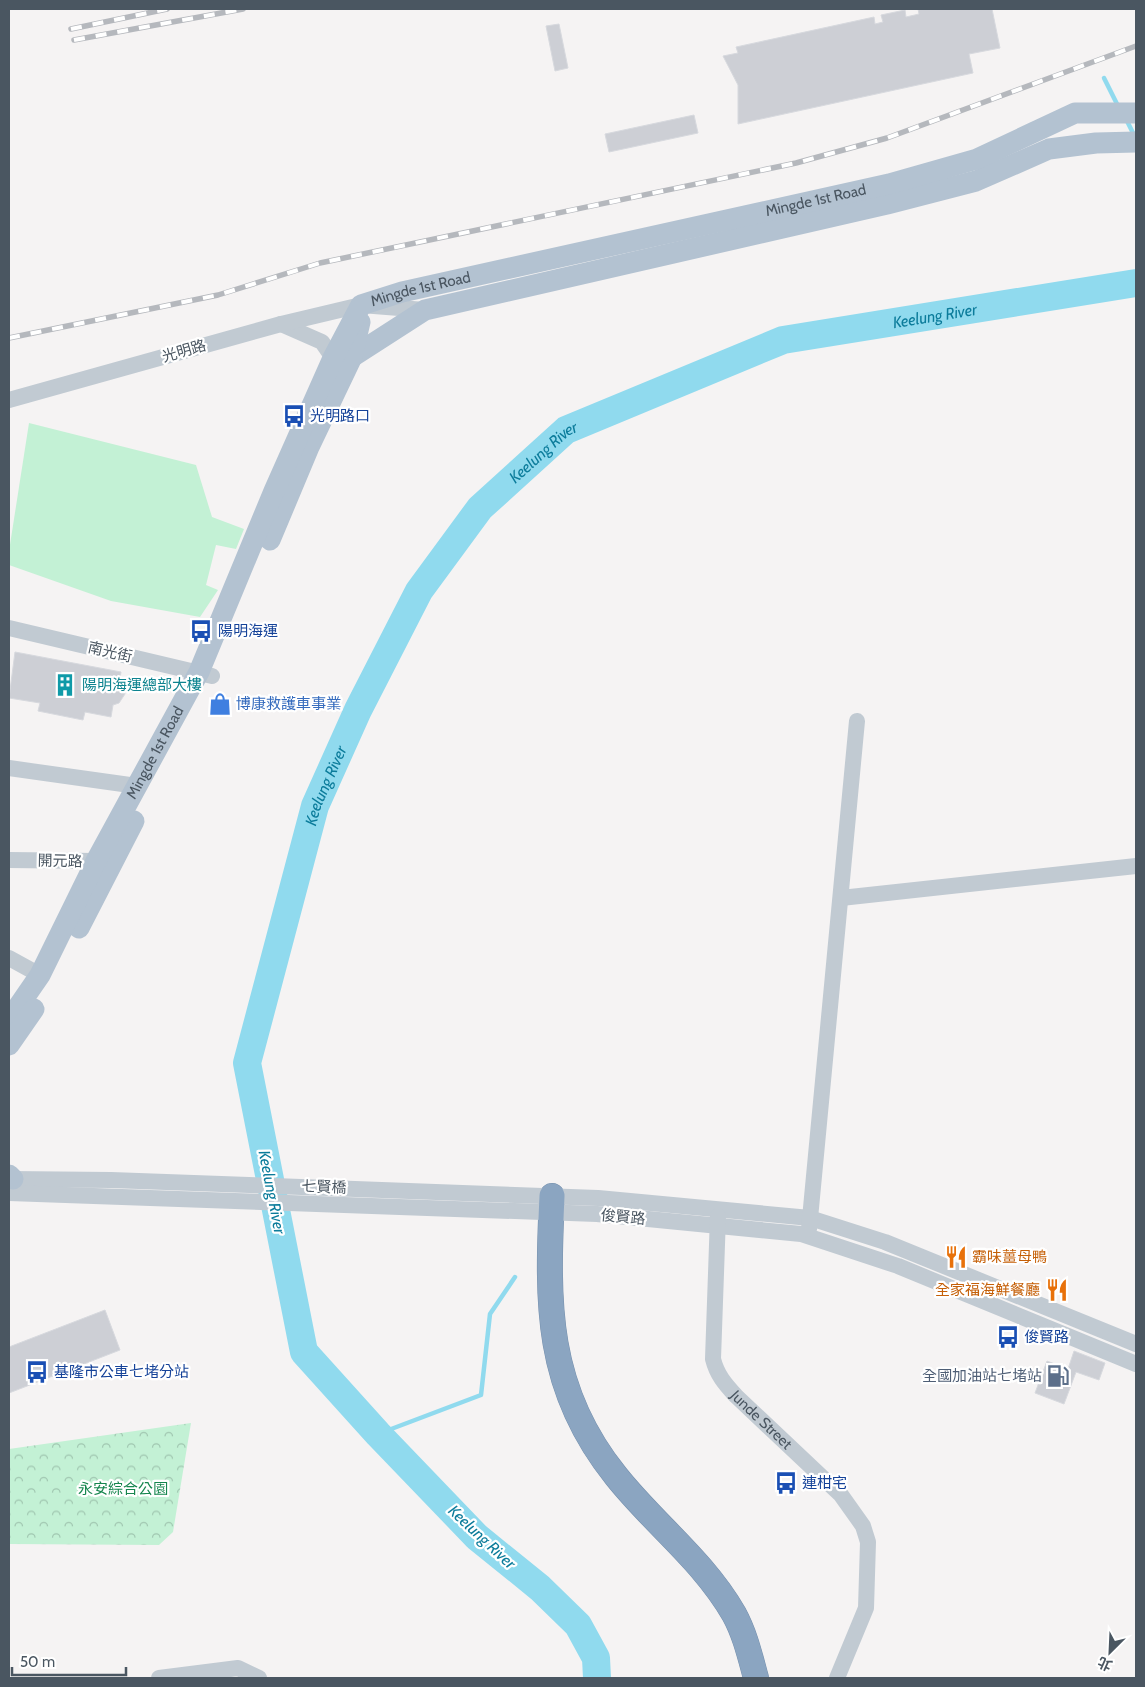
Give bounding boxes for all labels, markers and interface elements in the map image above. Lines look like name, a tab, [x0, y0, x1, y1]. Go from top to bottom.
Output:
street label: Mingde 1st Road	[764, 180, 868, 220]
street label: Mingde 1st Road	[368, 268, 472, 310]
water label: Keelung River	[891, 299, 979, 332]
street label: 光明路	[160, 336, 208, 366]
bus stop icon: 光明路口	[281, 403, 307, 429]
place label: 光明路口	[310, 407, 370, 425]
water label: Keelung River	[505, 417, 581, 487]
bus stop icon: 陽明海運	[188, 618, 214, 644]
place label: 陽明海運	[218, 622, 278, 640]
street label: 南光街	[86, 638, 134, 666]
building icon: 陽明海運總部大樓	[52, 672, 78, 698]
place label: 陽明海運總部大樓	[82, 676, 202, 694]
shop icon: 博康救護車事業	[207, 691, 233, 717]
place label: 博康救護車事業	[236, 695, 341, 713]
street label: Mingde 1st Road	[123, 703, 187, 802]
water label: Keelung River	[301, 742, 351, 828]
street label: 開元路	[37, 852, 83, 870]
water label: Keelung River	[255, 1149, 290, 1237]
street label: 七賢橋	[301, 1177, 347, 1197]
street label: 俊賢路	[600, 1206, 646, 1228]
restaurant icon: 霸味薑母鴨	[943, 1244, 969, 1270]
place label: 霸味薑母鴨	[972, 1248, 1047, 1266]
restaurant icon: 全家福海鮮餐廳	[1044, 1277, 1070, 1303]
place label: 全家福海鮮餐廳	[935, 1281, 1040, 1299]
bus stop icon: 俊賢路	[995, 1324, 1021, 1350]
place label: 俊賢路	[1024, 1328, 1069, 1346]
bus stop icon: 基隆市公車七堵分站	[24, 1359, 50, 1385]
place label: 基隆市公車七堵分站	[54, 1363, 189, 1381]
fuel station icon: 全國加油站七堵站	[1045, 1363, 1071, 1389]
place label: 全國加油站七堵站	[922, 1367, 1042, 1385]
street label: Junde Street	[726, 1386, 796, 1453]
bus stop icon: 連柑宅	[773, 1470, 799, 1496]
place label: 連柑宅	[802, 1474, 847, 1492]
park label: 永安綜合公園	[78, 1480, 168, 1498]
water label: Keelung River	[444, 1501, 520, 1574]
north arrow	[1085, 1627, 1135, 1677]
scale bar	[12, 1644, 126, 1676]
text: 50 m	[20, 1653, 55, 1671]
text: 北	[1095, 1653, 1115, 1675]

